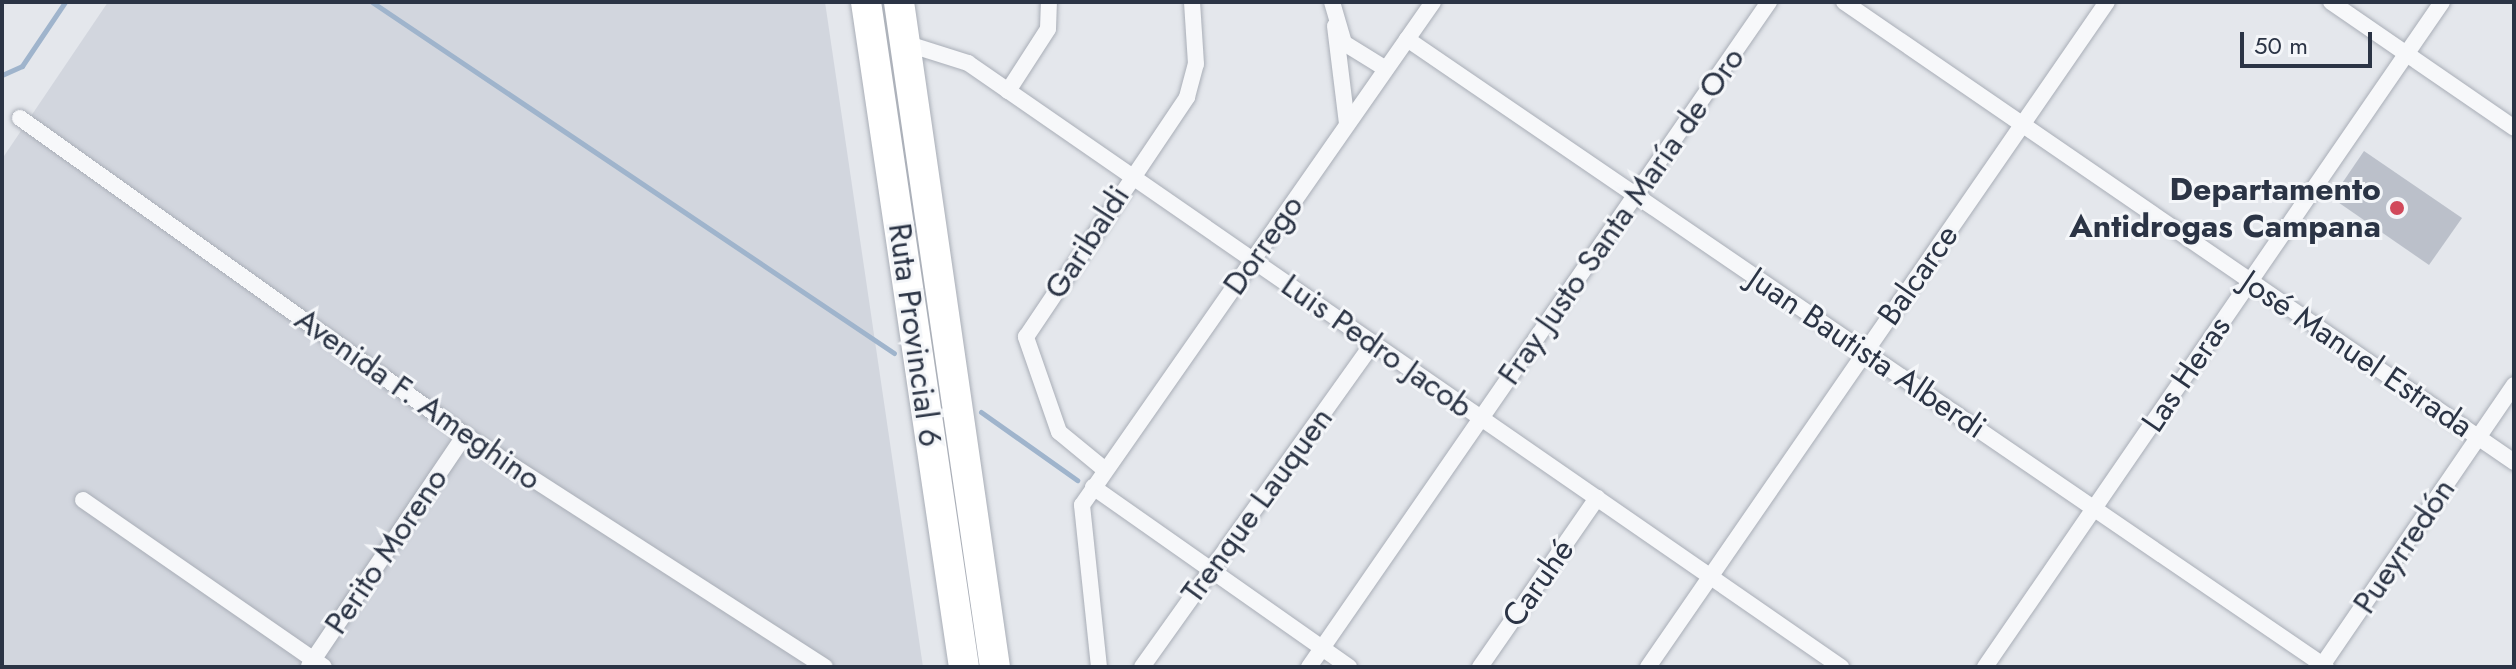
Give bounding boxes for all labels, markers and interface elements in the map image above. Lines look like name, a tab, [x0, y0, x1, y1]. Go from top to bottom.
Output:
scale bar	[2244, 16, 2376, 66]
text: 50 m	[2254, 28, 2308, 63]
street label: Fray Justo Santa María de Oro	[1490, 40, 1752, 392]
place label: Departamento Antidrogas Campana	[2069, 171, 2381, 246]
street label: Garibaldi	[1036, 178, 1138, 306]
street label: Dorrego	[1215, 188, 1311, 302]
marker: Departamento Antidrogas Campana	[2388, 199, 2406, 217]
street label: Balcarce	[1870, 217, 1966, 333]
street label: Ruta Provincial 6	[880, 221, 950, 449]
street label: Juan Bautista Alberdi	[1741, 259, 1993, 447]
street label: José Manuel Estrada	[2234, 262, 2480, 446]
street label: Luis Pedro Jacob	[1274, 266, 1480, 426]
street label: Avenida F. Ameghino	[288, 300, 548, 498]
street label: Las Heras	[2133, 309, 2239, 439]
street label: Trenque Lauquen	[1173, 400, 1341, 610]
street label: Perito Moreno	[316, 461, 456, 641]
street label: Pueyrredón	[2345, 471, 2463, 621]
street label: Caruhé	[1494, 532, 1582, 634]

